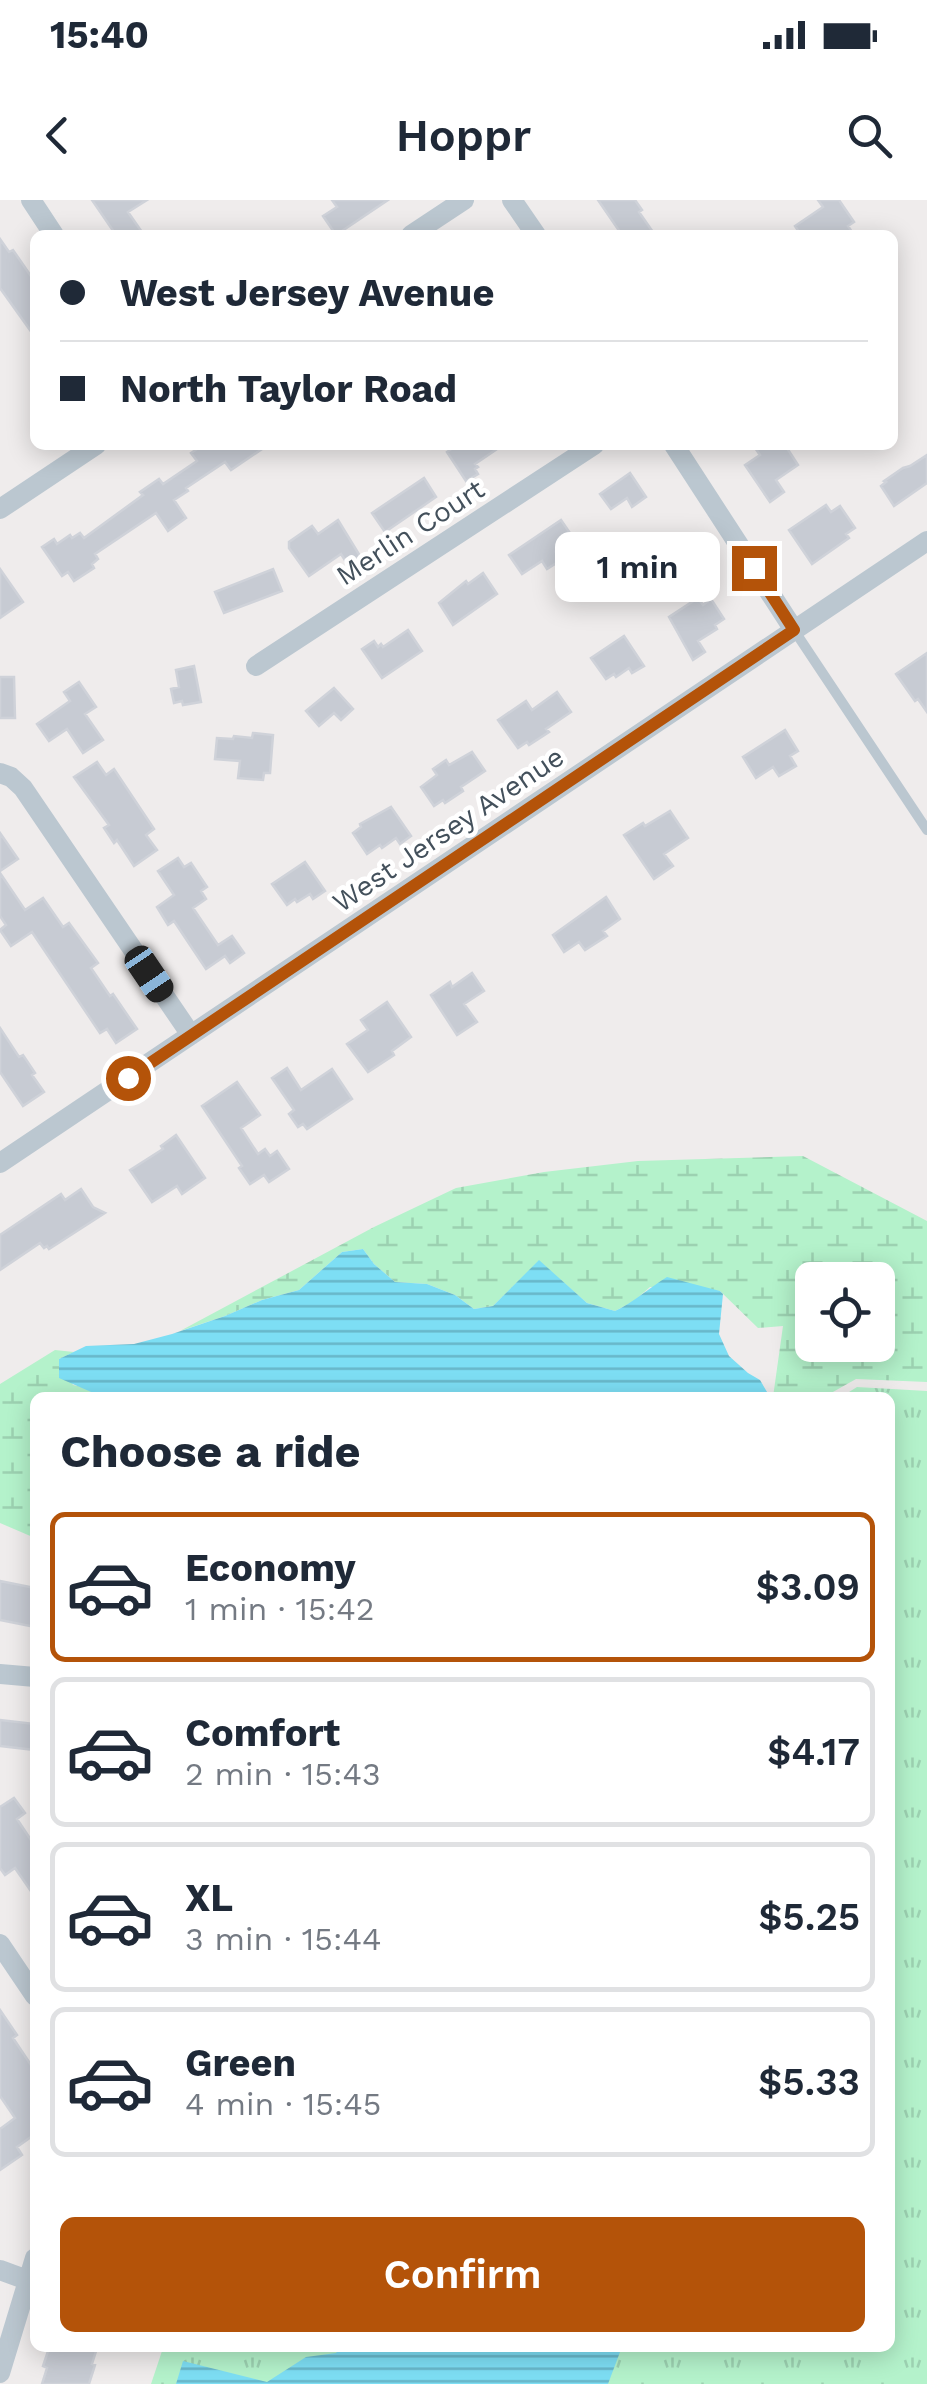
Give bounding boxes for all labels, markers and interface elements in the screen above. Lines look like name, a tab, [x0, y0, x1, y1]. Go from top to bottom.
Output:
text: 15:40	[50, 13, 149, 57]
icon: back	[30, 108, 85, 163]
icon: search	[842, 108, 897, 163]
text: Hoppr	[396, 109, 531, 162]
text: West Jersey Avenue	[120, 271, 494, 315]
text: North Taylor Road	[120, 367, 457, 411]
street label: Merlin Court	[330, 472, 491, 592]
callout: 1 min	[554, 533, 719, 603]
route end	[732, 546, 777, 591]
text: 1 min	[596, 548, 679, 586]
street label: West Jersey Avenue	[326, 740, 570, 919]
car	[120, 941, 178, 1007]
route start	[106, 1056, 151, 1101]
map controls	[795, 1262, 895, 1362]
button: locate	[795, 1262, 895, 1362]
text: Choose a ride	[60, 1425, 360, 1478]
icon: car	[65, 1542, 155, 1632]
text: Economy	[185, 1546, 356, 1590]
text: $3.09	[756, 1565, 860, 1609]
text: 1 min · 15:42	[185, 1590, 374, 1628]
icon: car	[65, 1707, 155, 1797]
text: Comfort	[185, 1711, 340, 1755]
text: $4.17	[767, 1730, 860, 1774]
text: 2 min · 15:43	[185, 1755, 381, 1793]
icon: car	[65, 1872, 155, 1962]
text: XL	[185, 1876, 233, 1920]
text: $5.25	[759, 1895, 860, 1939]
text: 3 min · 15:44	[185, 1920, 381, 1958]
icon: car	[65, 2037, 155, 2127]
text: Green	[185, 2041, 296, 2085]
text: $5.33	[758, 2060, 860, 2104]
text: 4 min · 15:45	[185, 2085, 381, 2123]
button: Confirm	[60, 2217, 865, 2332]

